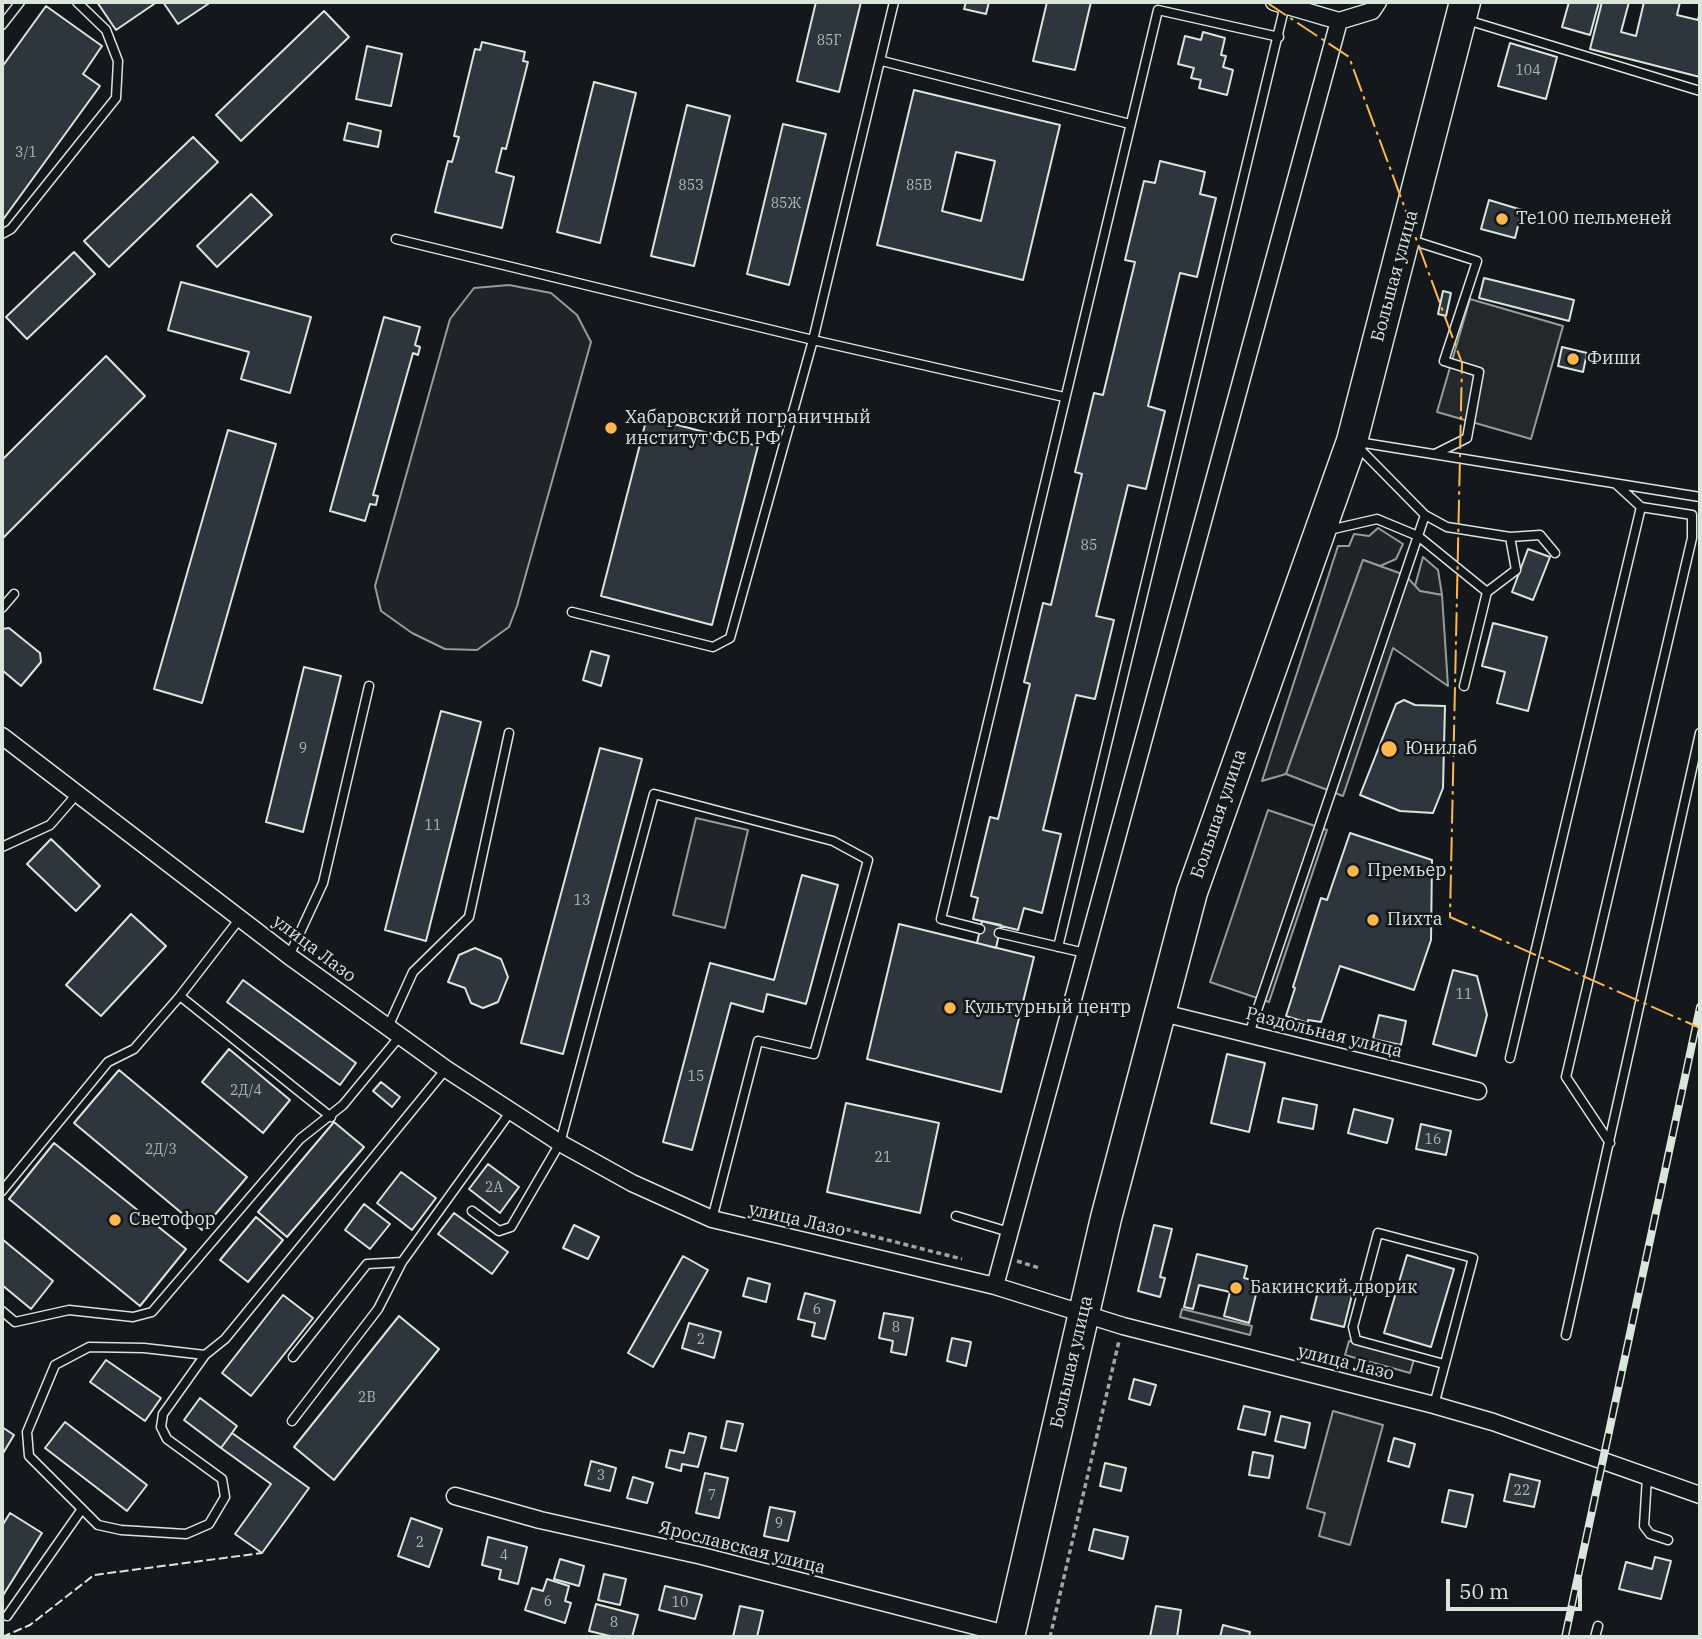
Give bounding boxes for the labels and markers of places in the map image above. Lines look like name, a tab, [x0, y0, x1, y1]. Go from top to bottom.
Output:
place label: Те100 пельменей	[1516, 208, 1672, 230]
marker: Те100 пельменей	[1494, 211, 1510, 227]
place label: Фиши	[1587, 348, 1641, 370]
marker: Фиши	[1565, 351, 1581, 367]
place label: Хабаровский пограничный институт ФСБ РФ	[625, 407, 871, 450]
marker: Хабаровский пограничный институт ФСБ РФ	[603, 420, 619, 436]
place label: Юнилаб	[1405, 738, 1477, 760]
marker: Юнилаб	[1379, 739, 1399, 759]
place label: Премьер	[1367, 860, 1446, 882]
marker: Премьер	[1345, 863, 1361, 879]
place label: Пихта	[1387, 909, 1442, 931]
marker: Пихта	[1365, 912, 1381, 928]
place label: Культурный центр	[964, 997, 1131, 1019]
marker: Культурный центр	[942, 1000, 958, 1016]
place label: Светофор	[129, 1209, 216, 1231]
marker: Светофор	[107, 1212, 123, 1228]
place label: Бакинский дворик	[1250, 1277, 1418, 1299]
marker: Бакинский дворик	[1228, 1280, 1244, 1296]

